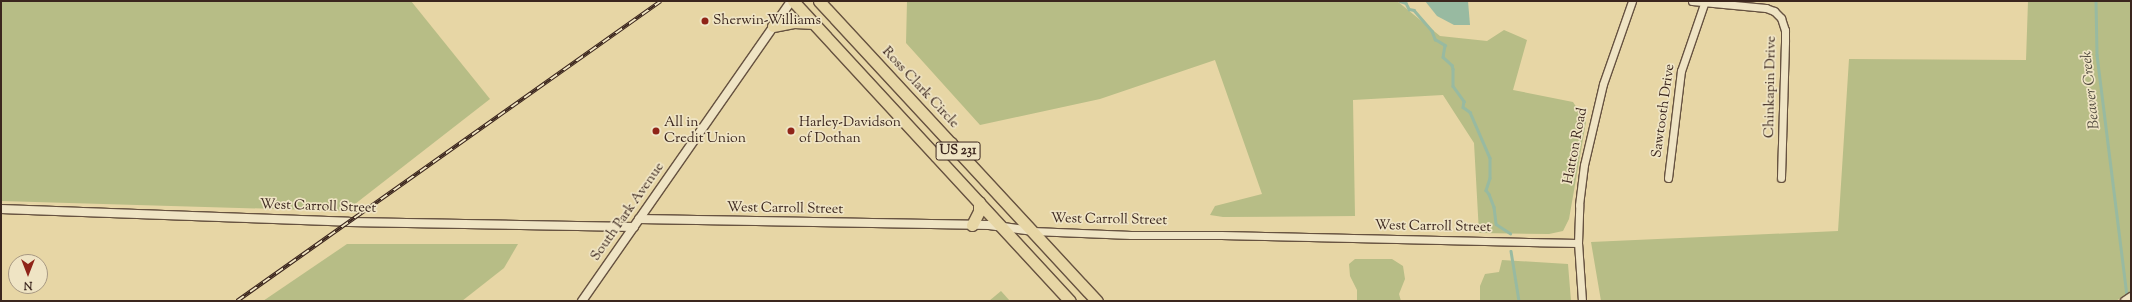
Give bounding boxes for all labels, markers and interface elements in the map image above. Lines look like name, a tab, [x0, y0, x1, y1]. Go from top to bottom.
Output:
place label: Sherwin-Williams	[713, 13, 821, 29]
marker: Sherwin-Williams	[700, 16, 710, 26]
street label: Chinkapin Drive	[1762, 36, 1780, 138]
street label: Ross Clark Circle	[878, 44, 962, 132]
water label: Beaver Creek	[2078, 50, 2104, 130]
street label: Sawtooth Drive	[1649, 63, 1679, 159]
street label: Hatton Road	[1560, 106, 1592, 186]
place label: All in Credit Union	[664, 115, 746, 148]
place label: Harley-Davidson of Dothan	[799, 115, 901, 148]
marker: All in Credit Union	[651, 126, 661, 136]
marker: Harley-Davidson of Dothan	[786, 126, 796, 136]
road number: US 231	[935, 140, 981, 162]
street label: South Park Avenue	[588, 159, 668, 265]
street label: West Carroll Street	[260, 197, 376, 217]
street label: West Carroll Street	[727, 200, 843, 218]
street label: West Carroll Street	[1051, 211, 1167, 229]
street label: West Carroll Street	[1375, 218, 1491, 236]
north arrow	[8, 254, 48, 294]
text: N	[24, 277, 32, 293]

